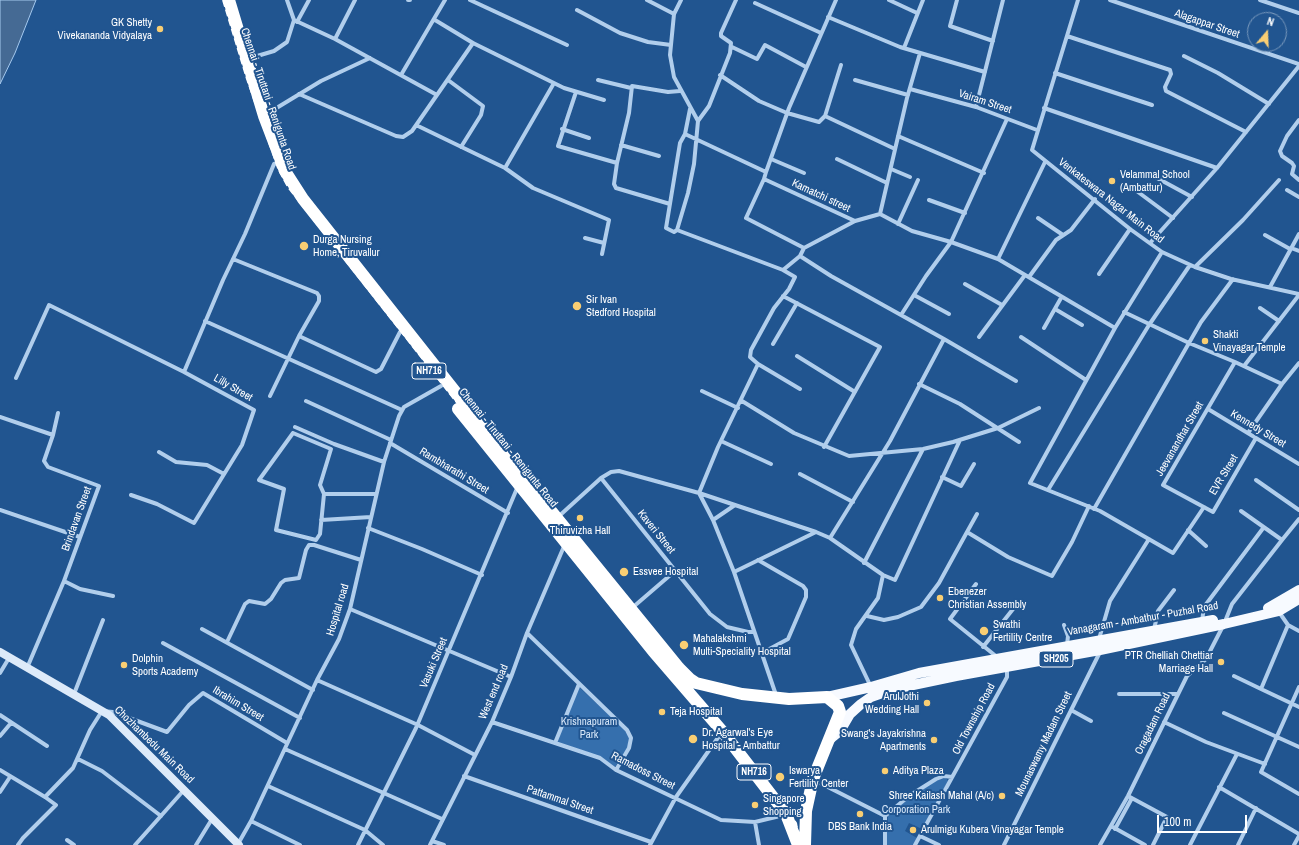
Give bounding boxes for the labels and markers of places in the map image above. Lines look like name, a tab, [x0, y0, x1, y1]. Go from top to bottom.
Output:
place label: GK Shetty Vivekananda Vidyalaya	[58, 16, 152, 42]
marker: GK Shetty Vivekananda Vidyalaya	[155, 24, 165, 34]
place label: Velammal School (Ambattur)	[1120, 168, 1190, 194]
marker: Velammal School (Ambattur)	[1107, 176, 1117, 186]
place label: Durga Nursing Home, Tiruvallur	[313, 233, 379, 259]
marker: Durga Nursing Home, Tiruvallur	[298, 240, 310, 252]
place label: Sir Ivan Stedford Hospital	[586, 293, 656, 319]
marker: Sir Ivan Stedford Hospital	[571, 300, 583, 312]
place label: Shakti Vinayagar Temple	[1213, 328, 1286, 354]
marker: Shakti Vinayagar Temple	[1200, 336, 1210, 346]
marker: Thiruvizha Hall	[575, 513, 585, 523]
place label: Thiruvizha Hall	[550, 524, 610, 538]
place label: Essvee Hospital	[633, 565, 698, 579]
marker: Essvee Hospital	[618, 566, 630, 578]
place label: Ebenezer Christian Assembly	[948, 585, 1026, 611]
marker: Ebenezer Christian Assembly	[935, 593, 945, 603]
place label: Swathi Fertility Centre	[993, 618, 1052, 644]
marker: Swathi Fertility Centre	[978, 625, 990, 637]
place label: Mahalakshmi Multi-Speciality Hospital	[693, 632, 791, 658]
marker: Mahalakshmi Multi-Speciality Hospital	[678, 639, 690, 651]
place label: PTR Chelliah Chettiar Marriage Hall	[1125, 649, 1213, 675]
place label: Dolphin Sports Academy	[132, 652, 198, 678]
marker: PTR Chelliah Chettiar Marriage Hall	[1216, 657, 1226, 667]
marker: Dolphin Sports Academy	[119, 660, 129, 670]
place label: ArulJothi Wedding Hall	[865, 690, 919, 716]
marker: ArulJothi Wedding Hall	[922, 698, 932, 708]
place label: Teja Hospital	[670, 705, 722, 719]
marker: Teja Hospital	[657, 707, 667, 717]
place label: Dr. Agarwal's Eye Hospital - Ambattur	[702, 726, 780, 752]
place label: Swang's Jayakrishna Apartments	[841, 727, 926, 753]
marker: Dr. Agarwal's Eye Hospital - Ambattur	[687, 733, 699, 745]
marker: Swang's Jayakrishna Apartments	[929, 735, 939, 745]
place label: Iswarya Fertility Center	[789, 764, 848, 790]
place label: Aditya Plaza	[893, 764, 944, 778]
marker: Aditya Plaza	[880, 766, 890, 776]
marker: Iswarya Fertility Center	[774, 771, 786, 783]
place label: Shree Kailash Mahal (A/c)	[889, 789, 994, 803]
marker: Shree Kailash Mahal (A/c)	[997, 791, 1007, 801]
place label: Singapore Shopping	[763, 792, 805, 818]
marker: Singapore Shopping	[750, 800, 760, 810]
marker: DBS Bank India	[855, 809, 865, 819]
place label: DBS Bank India	[828, 820, 892, 834]
place label: Arulmigu Kubera Vinayagar Temple	[921, 823, 1064, 837]
marker: Arulmigu Kubera Vinayagar Temple	[908, 825, 918, 835]

